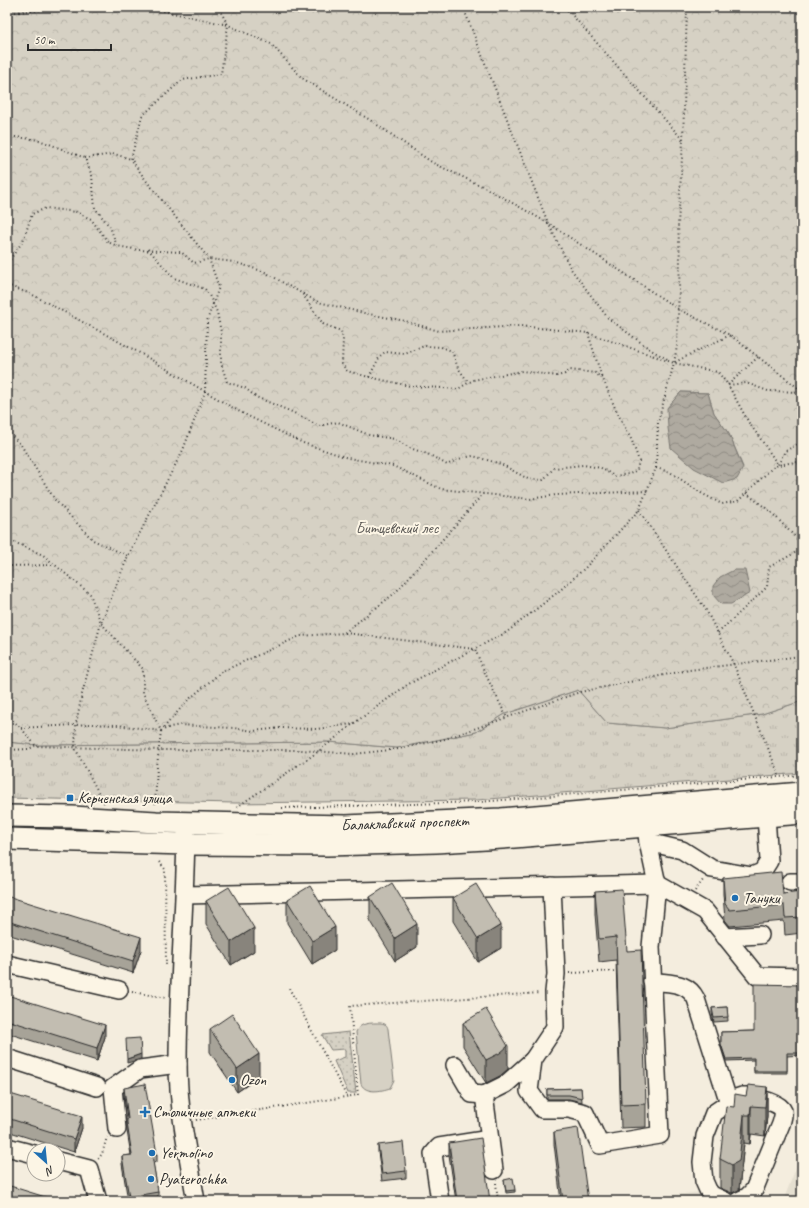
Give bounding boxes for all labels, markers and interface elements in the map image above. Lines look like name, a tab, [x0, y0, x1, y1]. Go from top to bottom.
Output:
scale bar	[28, 26, 111, 52]
text: 50 m	[34, 32, 56, 48]
park label: Битцевский лес	[356, 518, 440, 538]
place label: Керченская улица	[78, 788, 173, 808]
marker: Керченская улица	[65, 793, 75, 803]
street label: Балаклавский проспект	[341, 811, 470, 835]
place label: Тануки	[743, 888, 781, 908]
marker: Тануки	[730, 893, 740, 903]
place label: Ozon	[240, 1070, 267, 1090]
marker: Ozon	[227, 1075, 237, 1085]
place label: Столичные аптеки	[153, 1102, 256, 1122]
marker: Столичные аптеки	[140, 1107, 150, 1117]
north arrow	[26, 1142, 66, 1182]
place label: Yermolino	[160, 1143, 213, 1163]
marker: Yermolino	[147, 1148, 157, 1158]
text: N	[42, 1163, 57, 1180]
place label: Pyaterochka	[159, 1169, 227, 1189]
marker: Pyaterochka	[146, 1174, 156, 1184]

